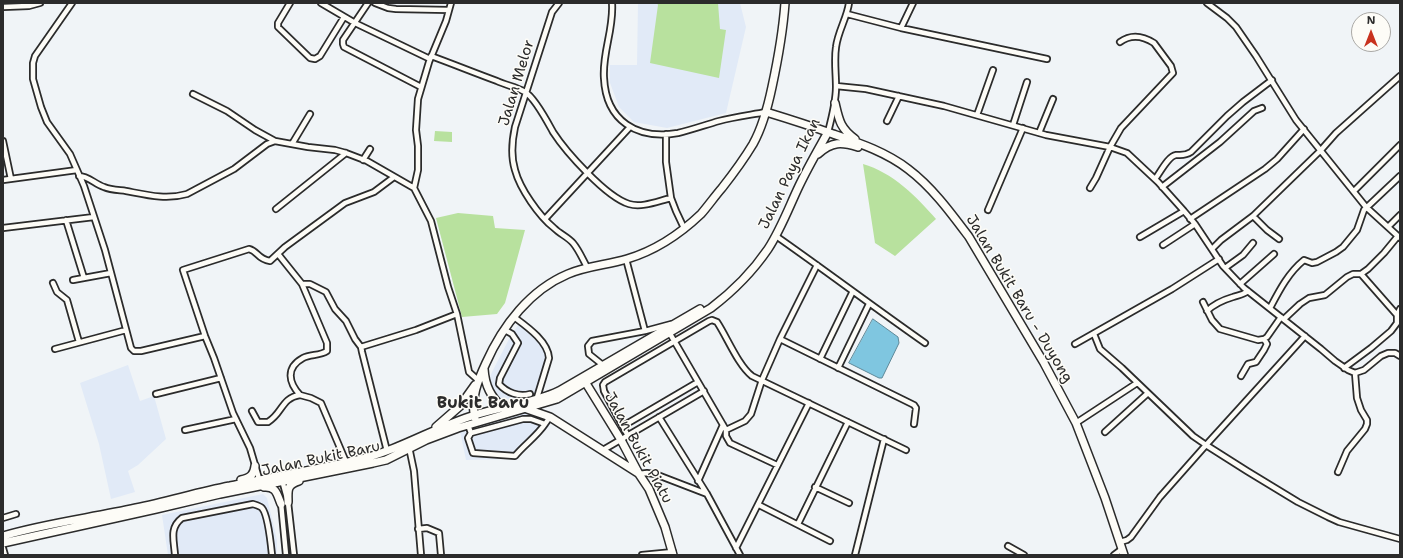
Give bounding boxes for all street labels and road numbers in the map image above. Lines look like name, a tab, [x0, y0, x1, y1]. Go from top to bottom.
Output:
street label: Jalan Melor	[495, 38, 539, 128]
street label: Jalan Paya Ikan	[755, 116, 825, 232]
street label: Jalan Bukit Baru - Duyong	[962, 212, 1076, 386]
street label: Jalan Bukit Piatu	[600, 389, 676, 507]
street label: Jalan Bukit Baru	[260, 438, 382, 480]

